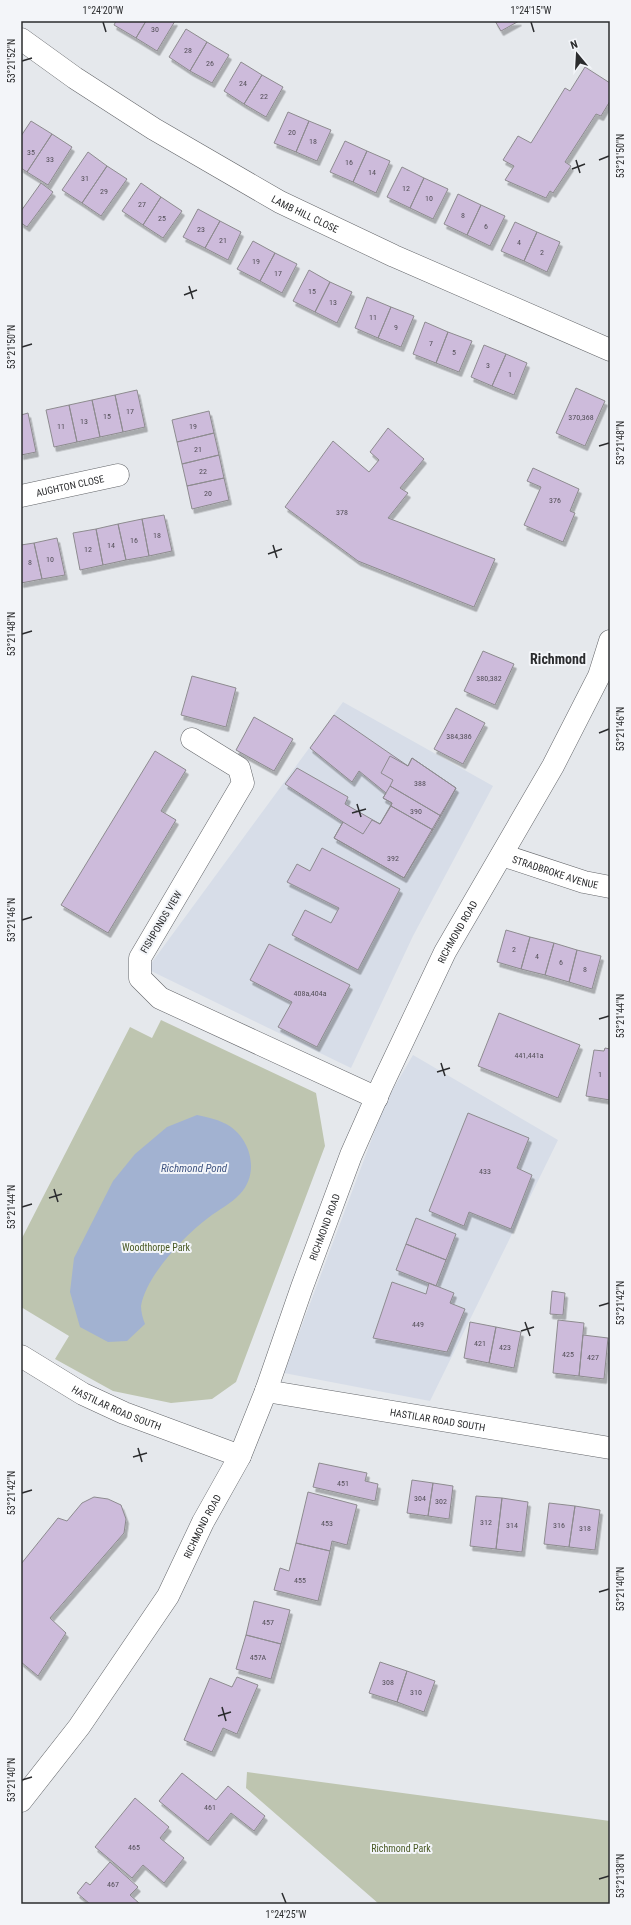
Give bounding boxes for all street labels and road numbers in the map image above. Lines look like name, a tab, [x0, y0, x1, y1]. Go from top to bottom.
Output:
street label: LAMB HILL CLOSE	[270, 193, 340, 234]
street label: AUGHTON CLOSE	[35, 473, 105, 498]
street label: STRADBROKE AVENUE	[511, 853, 599, 890]
street label: FISHPONDS VIEW	[138, 889, 184, 955]
street label: RICHMOND ROAD	[435, 898, 479, 965]
street label: RICHMOND ROAD	[307, 1192, 342, 1262]
street label: HASTILAR ROAD SOUTH	[70, 1383, 163, 1432]
street label: HASTILAR ROAD SOUTH	[389, 1406, 486, 1433]
street label: RICHMOND ROAD	[181, 1492, 223, 1560]

